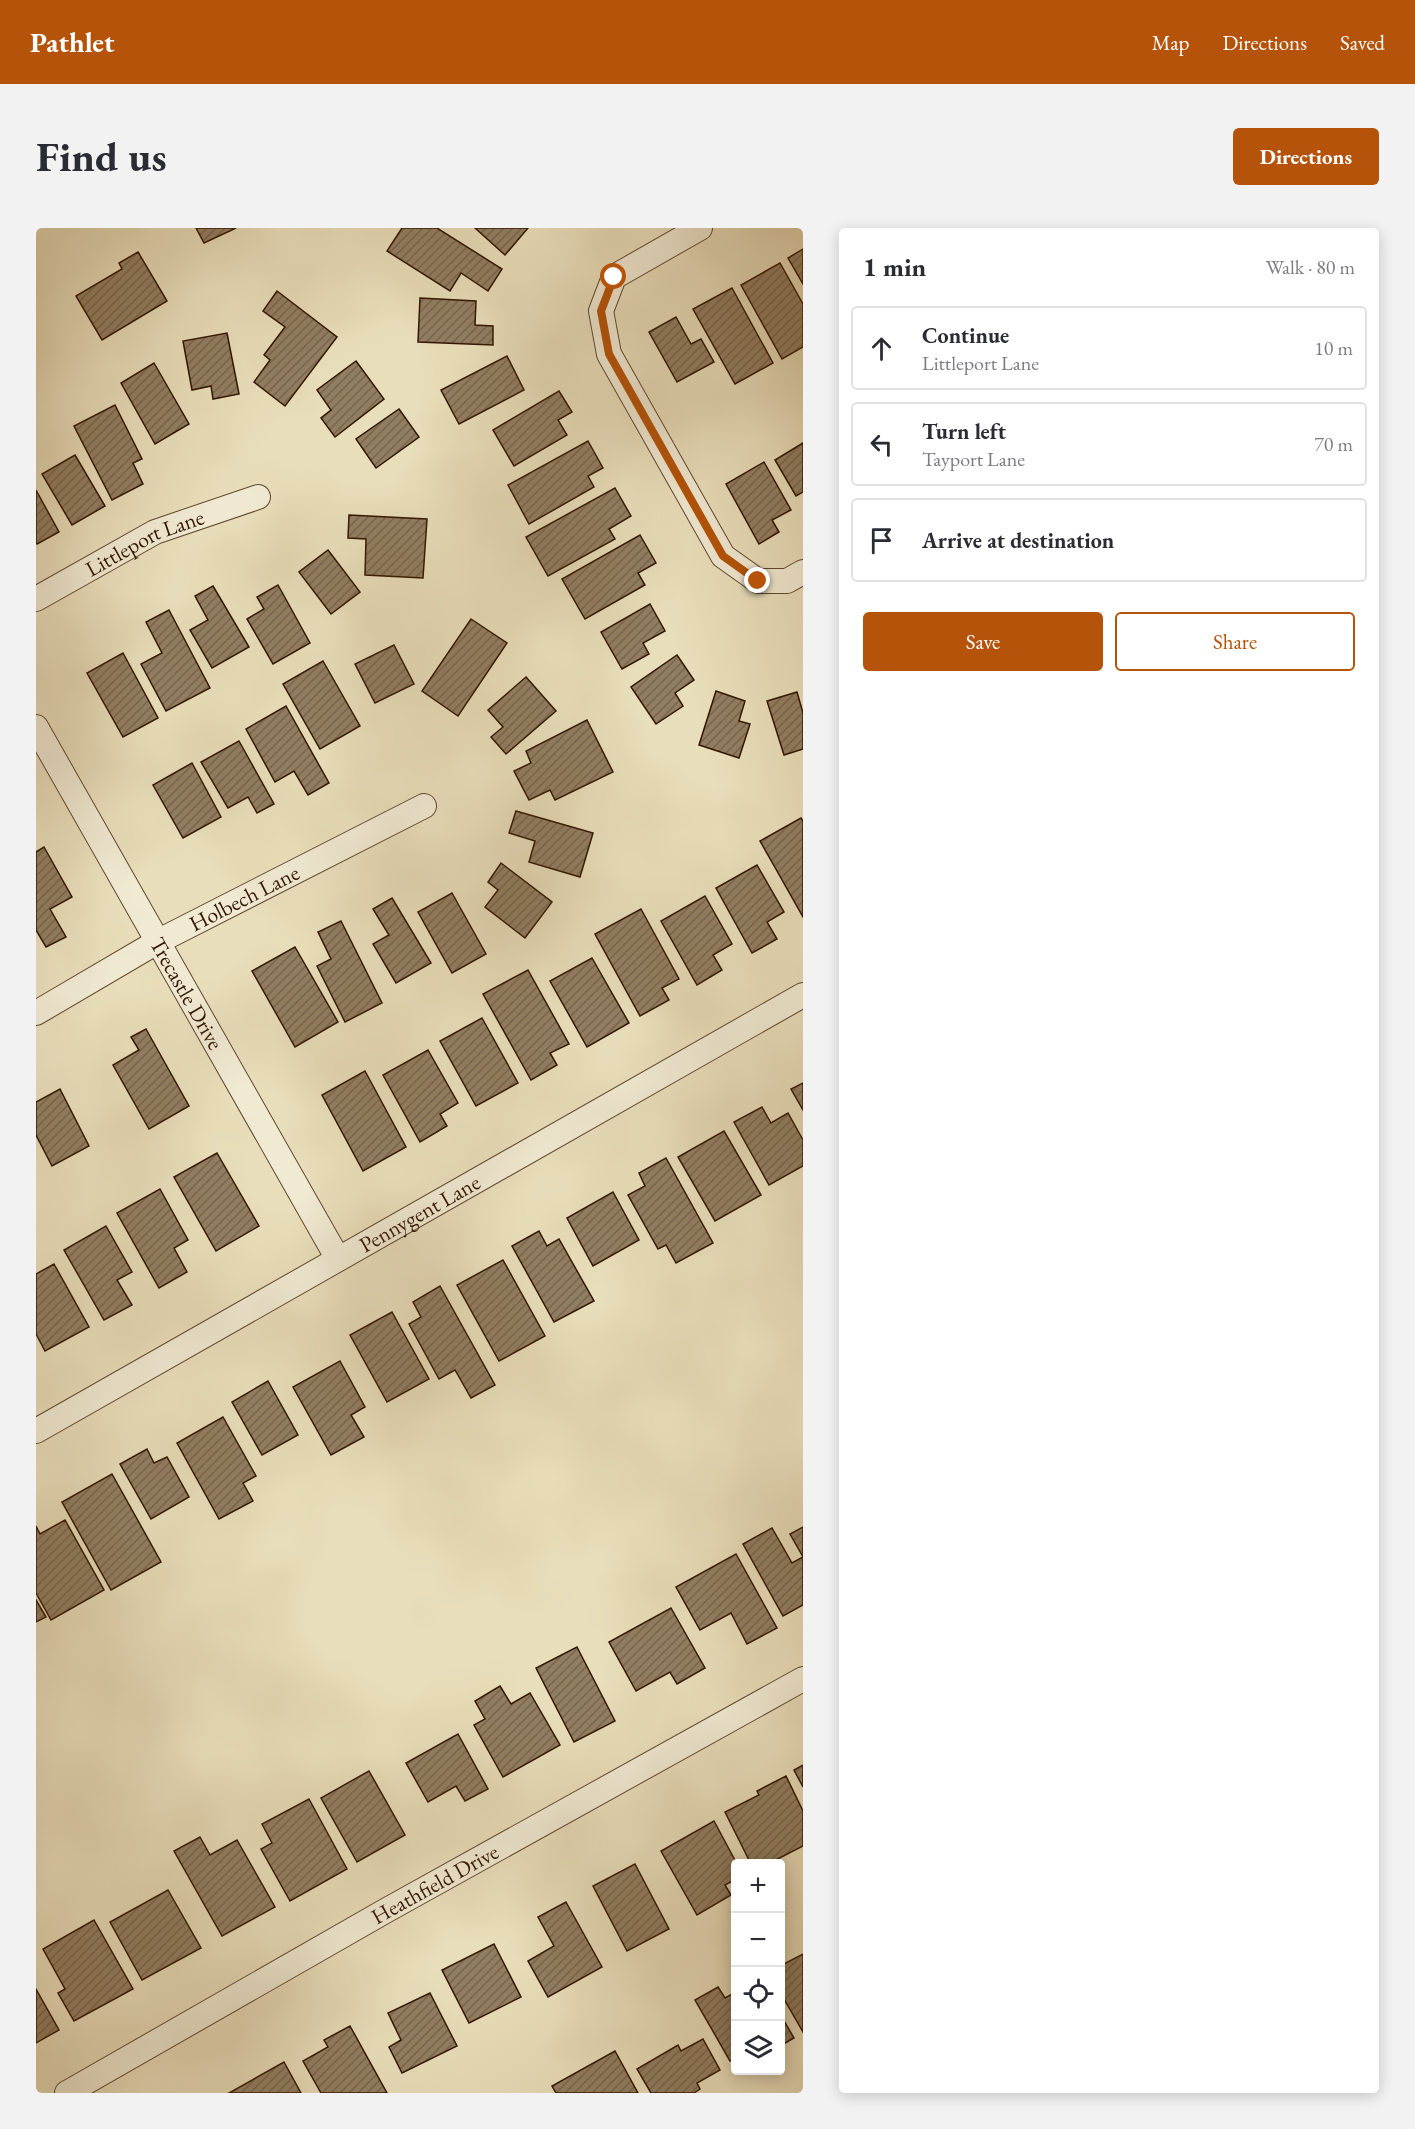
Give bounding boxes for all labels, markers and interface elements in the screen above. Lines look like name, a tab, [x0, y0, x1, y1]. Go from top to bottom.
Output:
text: Pathlet	[30, 24, 114, 60]
text: Map	[1152, 29, 1189, 56]
text: Directions	[1222, 29, 1307, 56]
text: Saved	[1340, 29, 1385, 56]
button: Directions	[1233, 128, 1379, 185]
text: Find us	[36, 129, 167, 184]
text: 1 min	[863, 250, 926, 284]
text: Walk · 80 m	[1266, 254, 1355, 280]
route start	[600, 263, 626, 289]
text: Continue	[922, 321, 1009, 350]
icon: ahead	[865, 332, 898, 365]
text: 10 m	[1314, 335, 1353, 361]
text: Littleport Lane	[922, 350, 1039, 376]
text: Turn left	[922, 417, 1006, 446]
icon: left	[865, 428, 898, 461]
text: 70 m	[1314, 431, 1353, 457]
text: Tayport Lane	[922, 446, 1025, 472]
street label: Littleport Lane	[80, 502, 208, 583]
icon: arrive	[865, 524, 898, 557]
text: Arrive at destination	[922, 526, 1114, 555]
route end	[744, 567, 770, 593]
button: Save	[863, 612, 1103, 671]
button: Share	[1115, 612, 1355, 671]
street label: Holbech Lane	[184, 858, 305, 938]
street label: Trecastle Drive	[143, 932, 230, 1055]
street label: Pennygent Lane	[354, 1167, 486, 1259]
street label: Heathfield Drive	[366, 1837, 504, 1931]
map controls	[731, 1859, 785, 2075]
button: +	[731, 1859, 785, 1913]
button: −	[731, 1913, 785, 1967]
button: locate	[731, 1967, 785, 2021]
button: layers	[731, 2021, 785, 2075]

